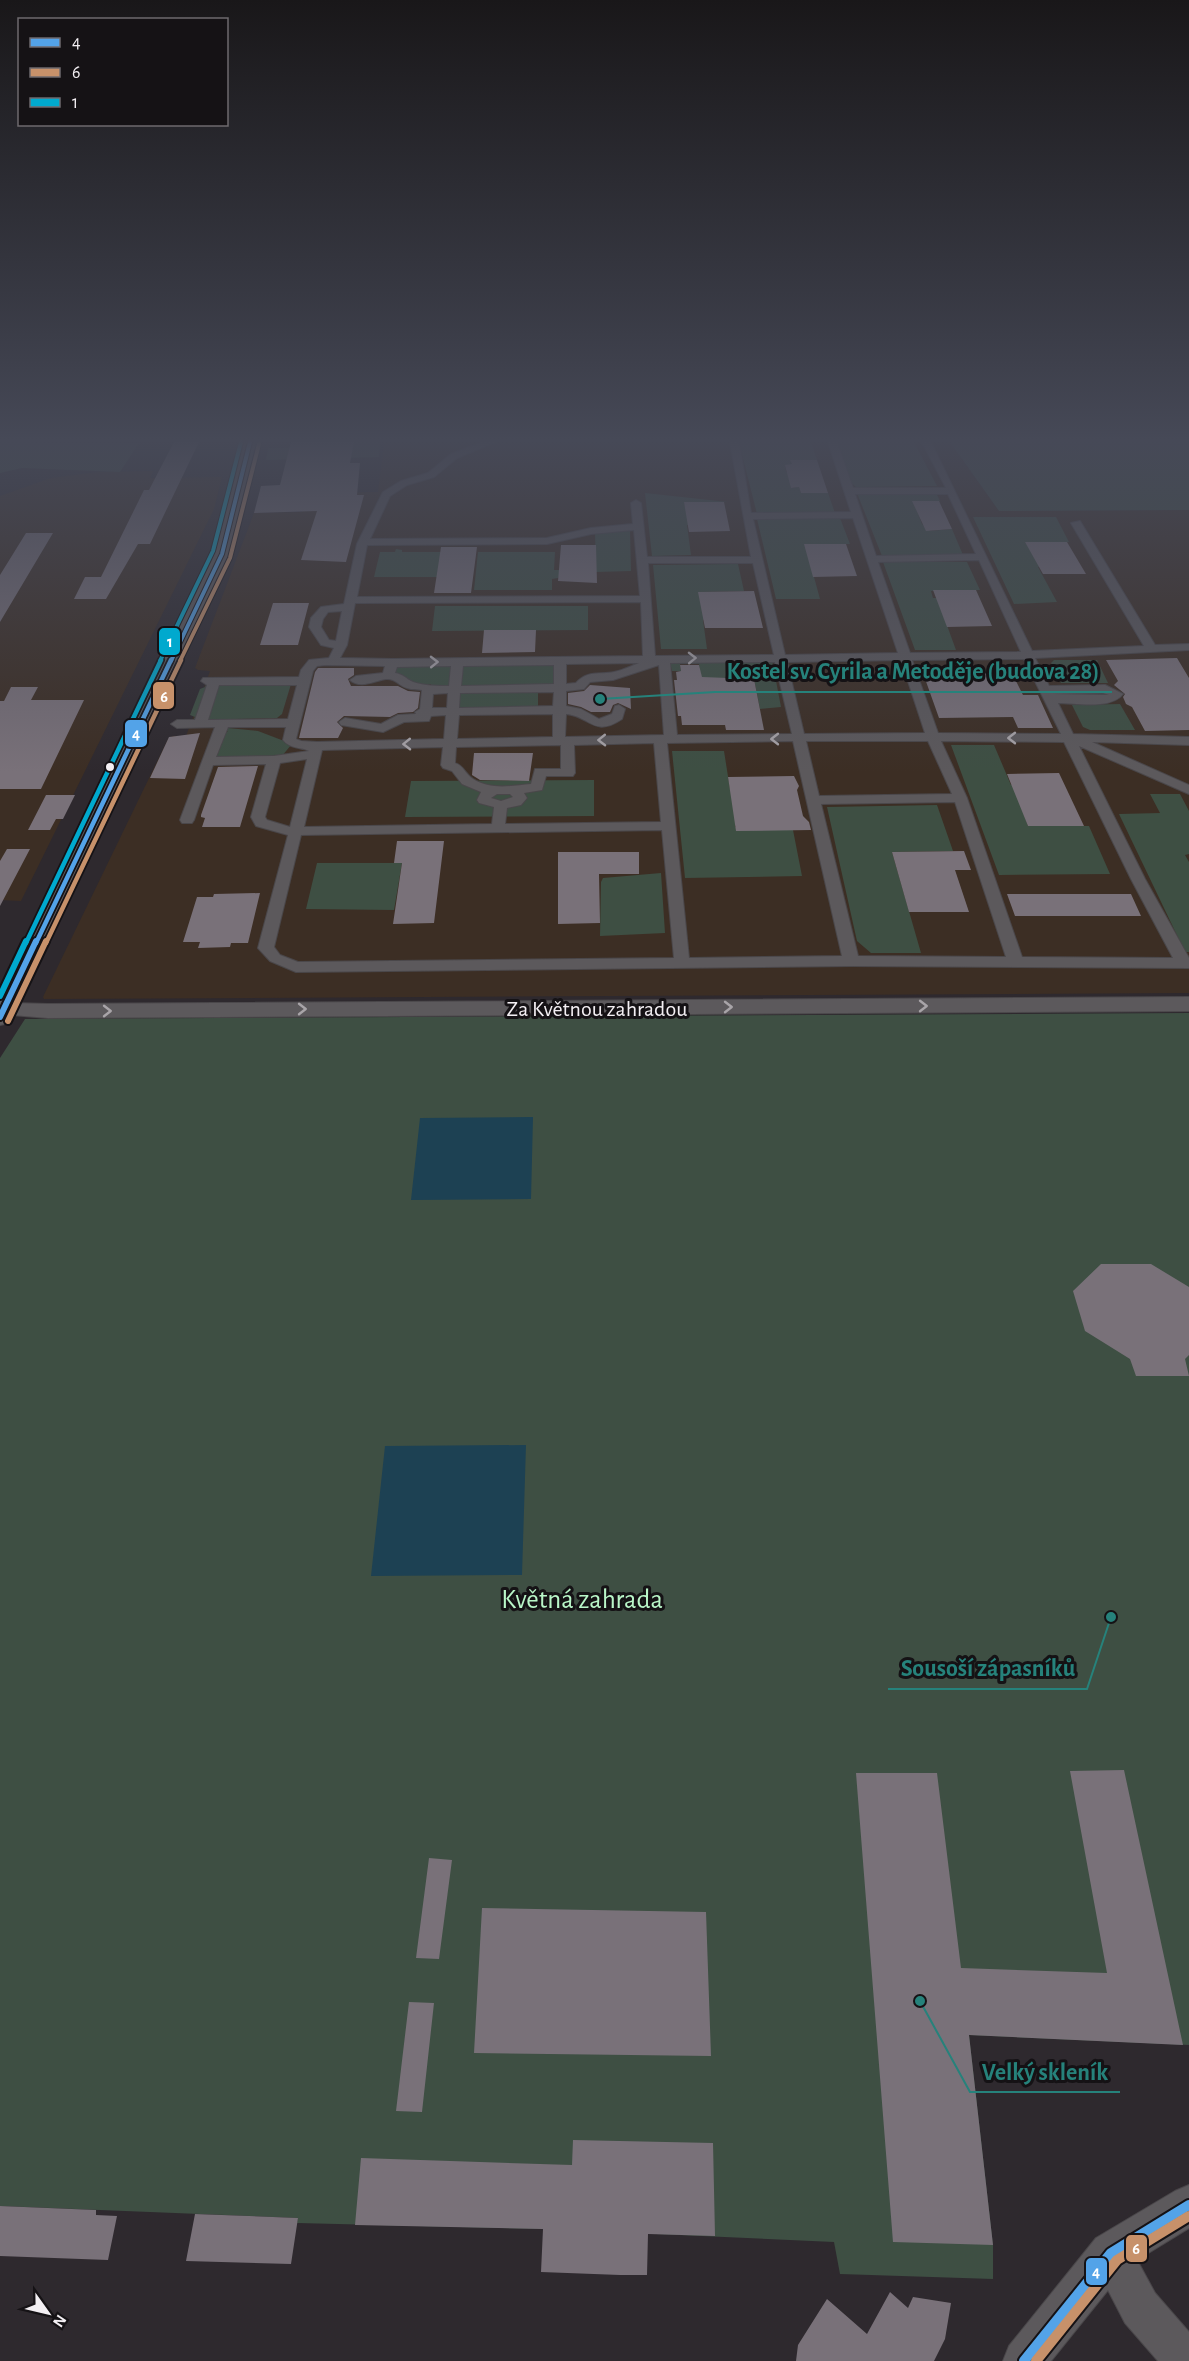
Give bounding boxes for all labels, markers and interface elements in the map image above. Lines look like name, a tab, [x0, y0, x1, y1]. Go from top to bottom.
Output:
legend	[18, 18, 228, 126]
text: 4	[72, 34, 81, 52]
text: 6	[72, 64, 80, 82]
text: 1	[72, 94, 78, 112]
line badge: 1	[158, 627, 181, 656]
text: 1	[167, 634, 173, 650]
callout: Kostel sv. Cyrila a Metoděje (budova 28)	[715, 650, 1112, 692]
one-way arrow	[687, 652, 696, 664]
one-way arrow	[429, 655, 438, 668]
text: Kostel sv. Cyrila a Metoděje (budova 28)	[726, 660, 1100, 684]
line badge: 6	[152, 681, 175, 710]
text: 6	[160, 689, 168, 705]
line badge: 4	[124, 719, 148, 748]
text: 4	[132, 726, 140, 742]
one-way arrow	[1008, 732, 1017, 744]
one-way arrow	[771, 733, 780, 745]
one-way arrow	[597, 734, 606, 746]
one-way arrow	[402, 738, 411, 750]
unlabelled marker	[104, 761, 116, 773]
street label: Za Květnou zahradou	[507, 998, 687, 1020]
one-way arrow	[918, 1000, 927, 1012]
one-way arrow	[723, 1001, 732, 1013]
one-way arrow	[297, 1003, 306, 1015]
one-way arrow	[102, 1004, 111, 1017]
park label: Květná zahrada	[501, 1586, 663, 1613]
callout: Sousoší zápasníků	[888, 1647, 1087, 1689]
text: Sousoší zápasníků	[901, 1657, 1076, 1681]
callout: Velký skleník	[970, 2050, 1120, 2092]
text: Velký skleník	[982, 2061, 1108, 2085]
line badge: 6	[1125, 2234, 1148, 2263]
text: 6	[1132, 2241, 1140, 2257]
line badge: 4	[1085, 2257, 1108, 2286]
text: 4	[1092, 2264, 1100, 2280]
north arrow	[18, 2283, 78, 2343]
text: N	[50, 2312, 69, 2330]

